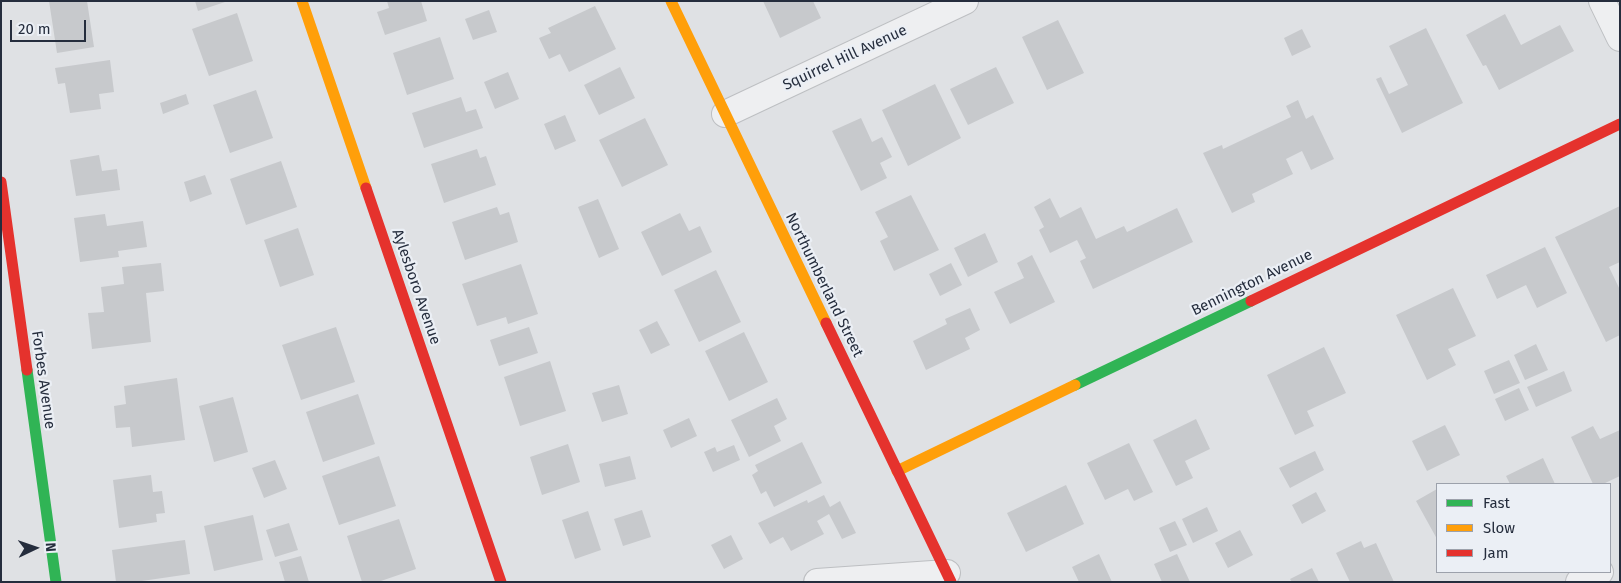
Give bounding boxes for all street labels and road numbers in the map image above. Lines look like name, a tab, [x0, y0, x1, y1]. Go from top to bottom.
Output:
street label: Squirrel Hill Avenue	[780, 21, 910, 95]
street label: Northumberland Street	[781, 210, 867, 360]
street label: Aylesboro Avenue	[388, 227, 444, 347]
street label: Bennington Avenue	[1189, 246, 1315, 320]
street label: Forbes Avenue	[27, 330, 59, 430]

